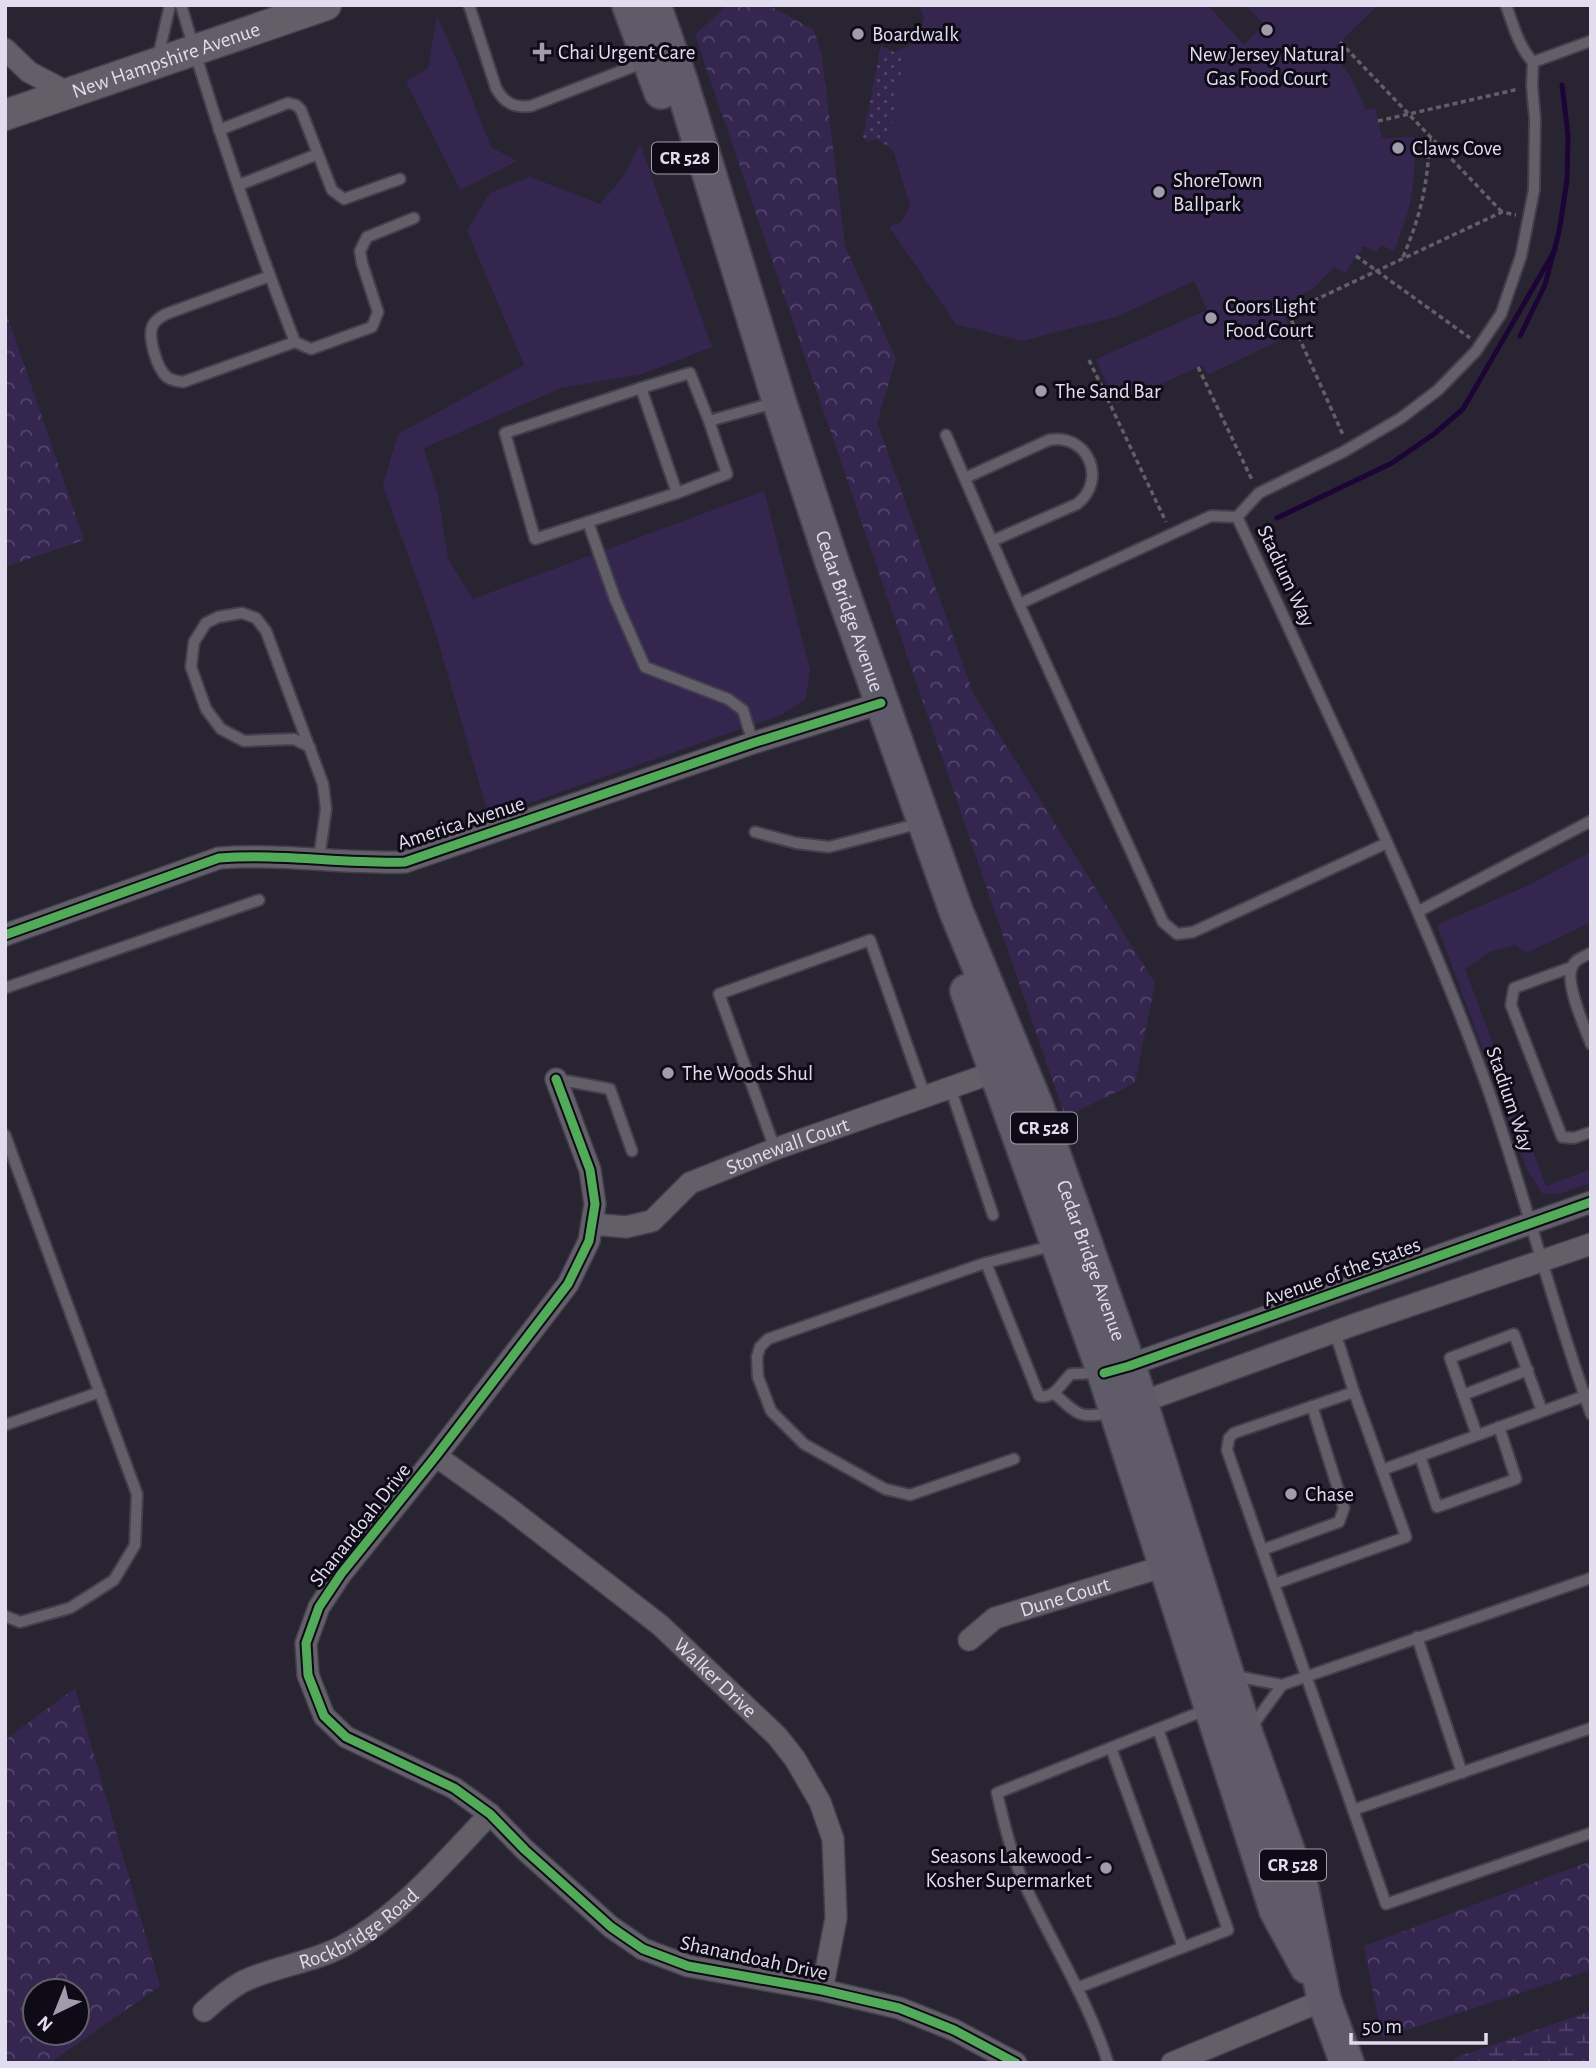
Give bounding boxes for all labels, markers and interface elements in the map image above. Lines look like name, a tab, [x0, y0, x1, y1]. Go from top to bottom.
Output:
street label: New Hampshire Avenue	[69, 18, 263, 102]
marker: New Jersey Natural Gas Food Court	[1259, 22, 1275, 38]
place label: Boardwalk	[872, 24, 959, 45]
marker: Boardwalk	[850, 26, 866, 42]
marker: Chai Urgent Care	[532, 42, 552, 62]
place label: Chai Urgent Care	[558, 42, 695, 63]
place label: New Jersey Natural Gas Food Court	[1189, 44, 1345, 89]
place label: Claws Cove	[1412, 138, 1502, 159]
marker: Claws Cove	[1390, 140, 1406, 156]
road number: CR 528	[652, 142, 718, 174]
place label: ShoreTown Ballpark	[1173, 170, 1263, 215]
marker: ShoreTown Ballpark	[1151, 184, 1167, 200]
place label: Coors Light Food Court	[1225, 296, 1316, 341]
marker: Coors Light Food Court	[1203, 310, 1219, 326]
place label: The Sand Bar	[1055, 381, 1161, 402]
marker: The Sand Bar	[1033, 383, 1049, 399]
street label: Stadium Way	[1253, 522, 1319, 630]
street label: Cedar Bridge Avenue	[812, 528, 888, 694]
street label: America Avenue	[395, 793, 527, 853]
street label: Stadium Way	[1482, 1044, 1538, 1154]
place label: The Woods Shul	[682, 1063, 813, 1084]
marker: The Woods Shul	[660, 1065, 676, 1081]
road number: CR 528	[1011, 1112, 1077, 1144]
street label: Stonewall Court	[723, 1113, 852, 1178]
street label: Cedar Bridge Avenue	[1053, 1177, 1130, 1344]
street label: Avenue of the States	[1261, 1234, 1423, 1310]
street label: Shanandoah Drive	[305, 1459, 415, 1591]
place label: Chase	[1305, 1484, 1354, 1505]
marker: Chase	[1283, 1486, 1299, 1502]
street label: Dune Court	[1017, 1573, 1113, 1620]
street label: Walker Drive	[670, 1634, 761, 1721]
place label: Seasons Lakewood - Kosher Supermarket	[926, 1846, 1092, 1891]
road number: CR 528	[1260, 1850, 1326, 1881]
marker: Seasons Lakewood - Kosher Supermarket	[1098, 1860, 1114, 1876]
street label: Rockbridge Road	[296, 1884, 422, 1973]
street label: Shanandoah Drive	[678, 1932, 830, 1984]
north arrow	[21, 1977, 91, 2047]
scale bar	[1351, 2002, 1486, 2046]
text: N	[34, 2012, 57, 2035]
text: 50 m	[1362, 2016, 1402, 2037]

